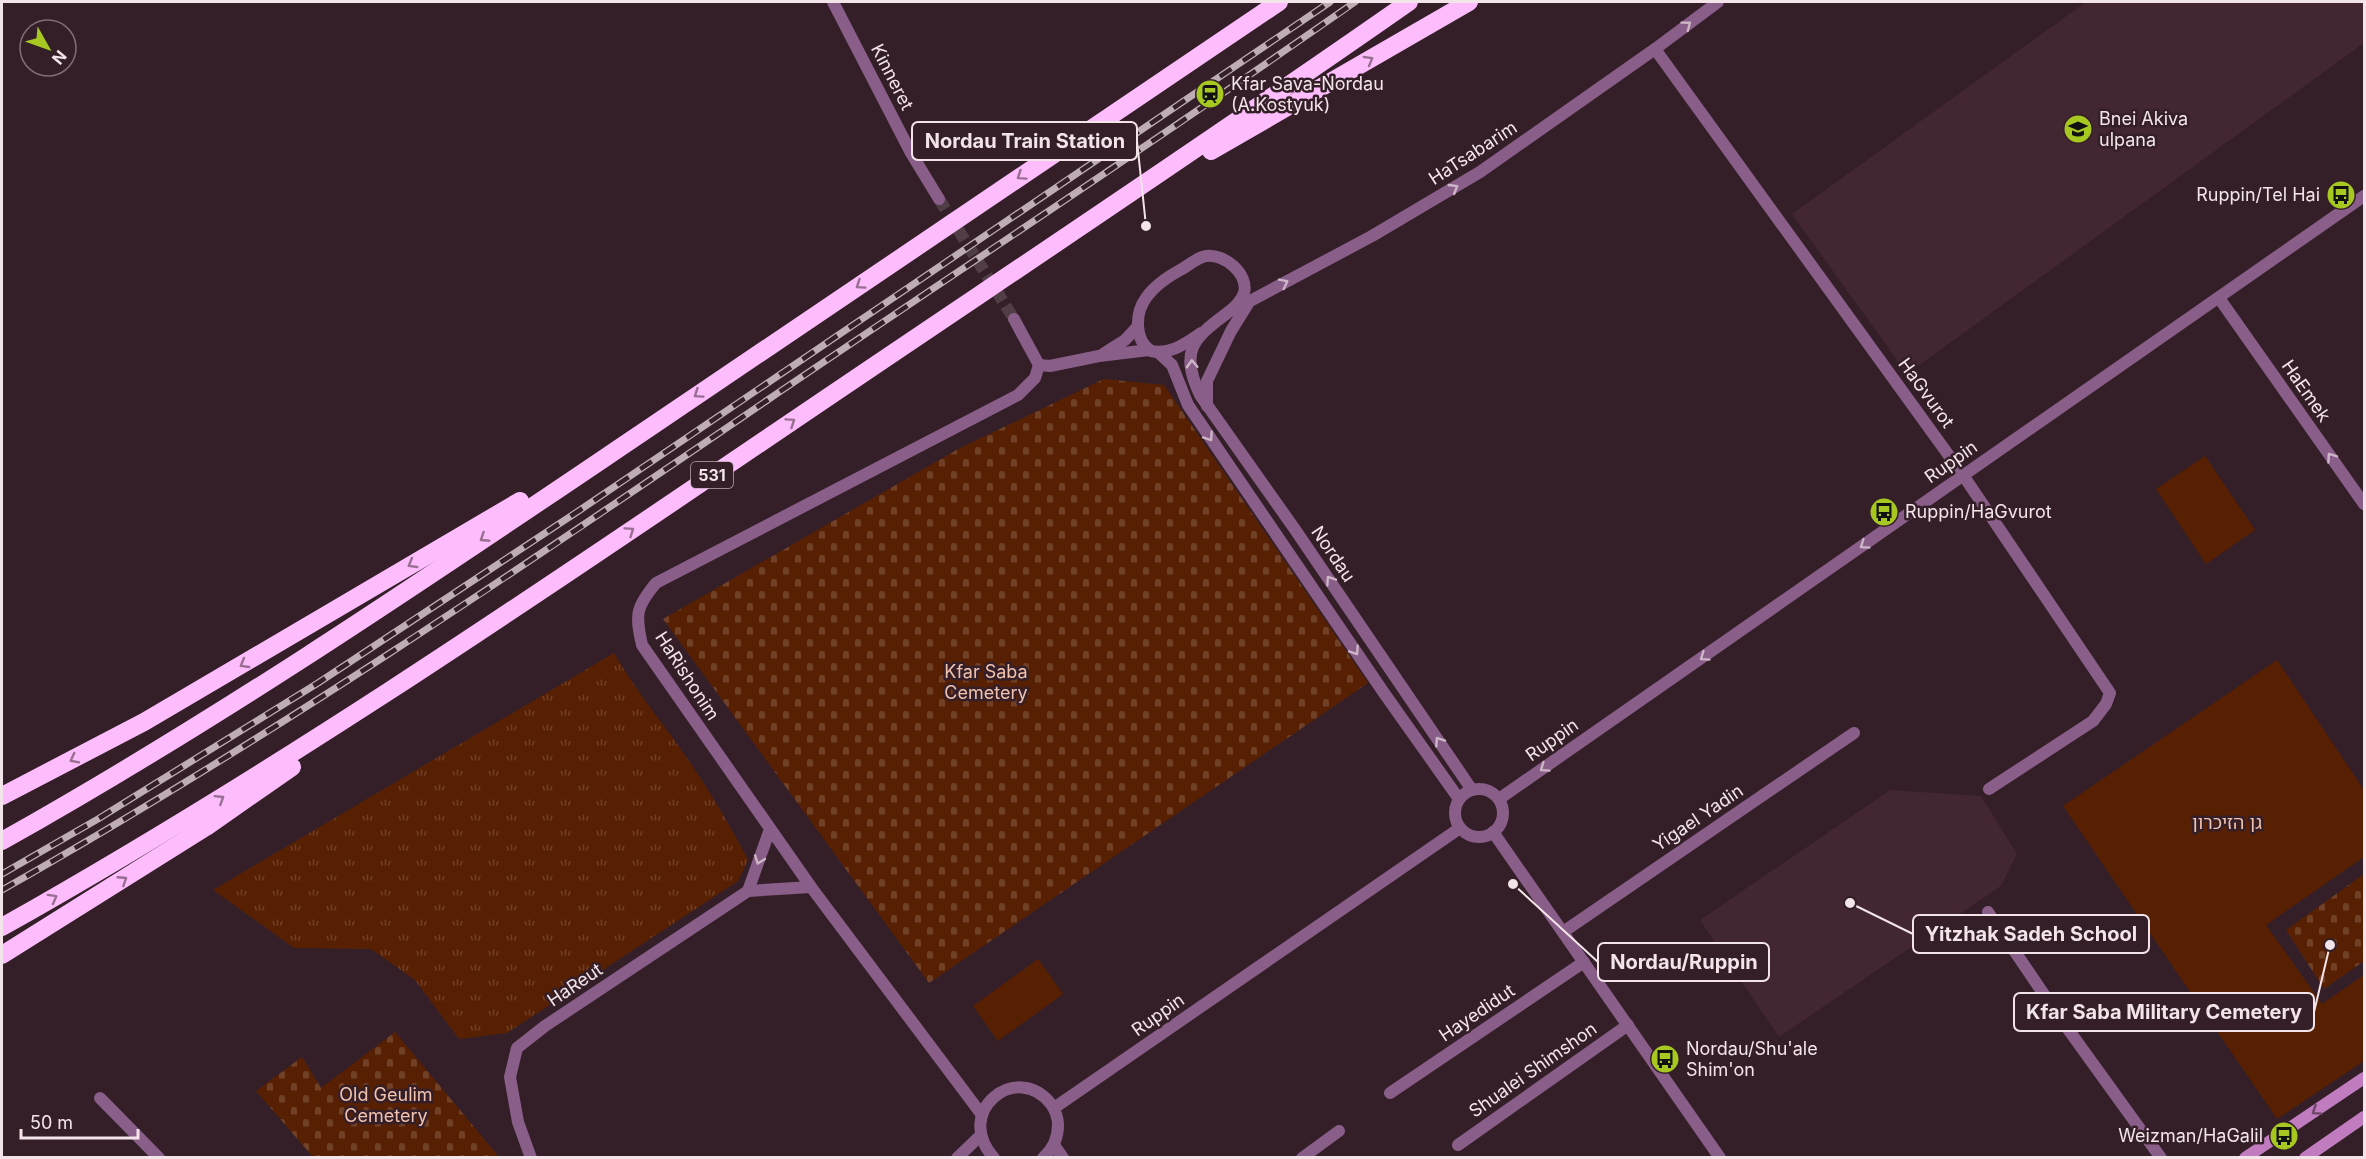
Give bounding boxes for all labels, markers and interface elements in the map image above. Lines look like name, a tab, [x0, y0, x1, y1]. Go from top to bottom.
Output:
north arrow	[18, 18, 78, 78]
one-way arrow	[1680, 22, 1691, 33]
street label: Kinneret	[867, 40, 918, 113]
text: N	[48, 47, 71, 69]
one-way arrow	[1363, 55, 1373, 67]
place label: Kfar Sava-Nordau (A.Kostyuk)	[1231, 73, 1384, 115]
station icon: Kfar Sava-Nordau (A.Kostyuk)	[1194, 78, 1226, 110]
place label: Bnei Akiva ulpana	[2099, 108, 2188, 150]
school or university icon: Bnei Akiva ulpana	[2062, 113, 2094, 145]
street label: HaTsabarim	[1425, 116, 1521, 189]
callout: Nordau Train Station	[912, 122, 1137, 160]
text: Nordau Train Station	[925, 129, 1125, 153]
one-way arrow	[1017, 168, 1028, 179]
bus stop icon: Ruppin/Tel Hai	[2325, 179, 2357, 211]
one-way arrow	[1448, 184, 1458, 195]
place label: Ruppin/Tel Hai	[2196, 184, 2320, 205]
one-way arrow	[856, 278, 867, 289]
one-way arrow	[1277, 279, 1288, 291]
street label: HaGvurot	[1894, 354, 1959, 432]
street label: HaEmek	[2278, 356, 2335, 426]
one-way arrow	[1185, 360, 1198, 369]
one-way arrow	[694, 387, 705, 398]
one-way arrow	[784, 418, 795, 429]
one-way arrow	[1202, 431, 1213, 442]
street label: Ruppin	[1920, 436, 1981, 487]
one-way arrow	[2327, 452, 2338, 463]
road number: 531	[691, 462, 733, 488]
bus stop icon: Ruppin/HaGvurot	[1868, 496, 1900, 528]
place label: Ruppin/HaGvurot	[1905, 501, 2052, 522]
street label: Nordau	[1307, 522, 1360, 586]
one-way arrow	[623, 528, 634, 539]
one-way arrow	[480, 531, 491, 542]
one-way arrow	[1859, 538, 1870, 549]
one-way arrow	[408, 556, 418, 568]
one-way arrow	[1326, 576, 1337, 587]
street label: HaRishonim	[651, 628, 724, 724]
one-way arrow	[1348, 644, 1359, 655]
one-way arrow	[1699, 650, 1710, 661]
one-way arrow	[240, 657, 250, 668]
park label: Kfar Saba Cemetery	[944, 661, 1028, 703]
street label: Ruppin	[1521, 714, 1582, 765]
one-way arrow	[1435, 737, 1446, 748]
one-way arrow	[69, 751, 80, 763]
one-way arrow	[1539, 761, 1550, 772]
street label: Yigael Yadin	[1649, 780, 1747, 855]
one-way arrow	[214, 794, 224, 806]
park label: גן הזיכרון	[2192, 812, 2262, 833]
one-way arrow	[754, 854, 766, 865]
one-way arrow	[117, 876, 127, 888]
one-way arrow	[46, 894, 57, 906]
callout: Yitzhak Sadeh School	[1913, 915, 2149, 953]
text: Yitzhak Sadeh School	[1925, 922, 2137, 946]
callout: Nordau/Ruppin	[1598, 943, 1769, 981]
text: Nordau/Ruppin	[1610, 950, 1758, 974]
street label: HaReut	[543, 959, 606, 1011]
street label: Hayedidut	[1435, 980, 1519, 1045]
street label: Ruppin	[1127, 989, 1188, 1040]
callout: Kfar Saba Military Cemetery	[2014, 993, 2314, 1031]
text: Kfar Saba Military Cemetery	[2026, 1000, 2302, 1024]
street label: Shualei Shimshon	[1465, 1018, 1601, 1122]
place label: Nordau/Shu'ale Shim'on	[1686, 1038, 1818, 1080]
bus stop icon: Nordau/Shu'ale Shim'on	[1649, 1043, 1681, 1075]
park label: Old Geulim Cemetery	[339, 1084, 433, 1126]
scale bar	[21, 1102, 138, 1140]
one-way arrow	[2312, 1103, 2322, 1115]
text: 50 m	[30, 1112, 73, 1133]
bus stop icon: Weizman/HaGalil	[2268, 1120, 2300, 1152]
place label: Weizman/HaGalil	[2118, 1125, 2263, 1146]

